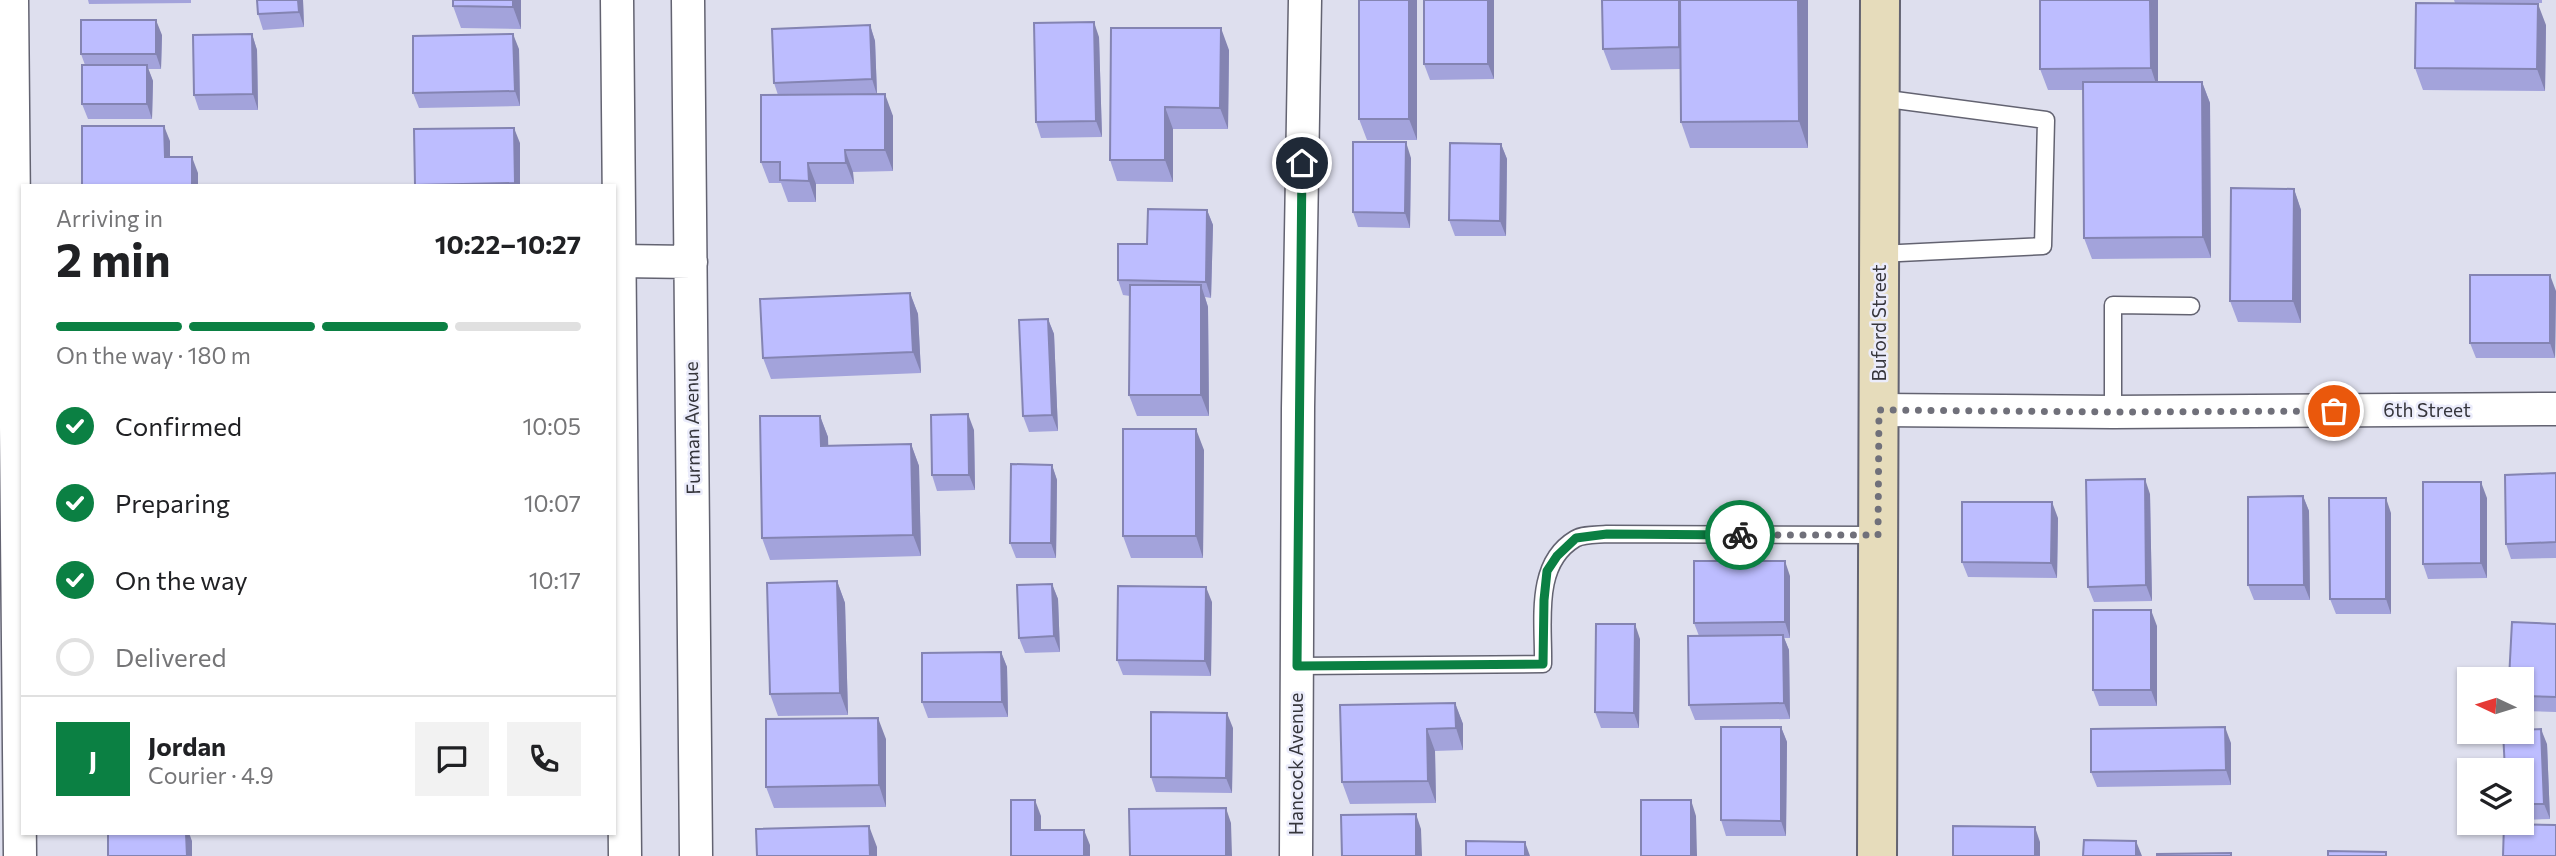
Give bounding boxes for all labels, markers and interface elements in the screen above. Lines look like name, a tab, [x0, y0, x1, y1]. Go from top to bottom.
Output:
pin	[1272, 133, 1332, 193]
icon: home	[1283, 144, 1321, 182]
text: Arriving in	[56, 204, 163, 232]
text: 10:22–10:27	[435, 228, 581, 259]
text: 2 min	[56, 230, 171, 286]
street label: Buford Street	[1867, 264, 1890, 381]
text: On the way · 180 m	[56, 341, 251, 369]
street label: Furman Avenue	[679, 361, 704, 495]
pin	[2304, 381, 2364, 441]
icon: bag	[2315, 392, 2353, 430]
street label: 6th Street	[2383, 398, 2471, 421]
icon: check	[56, 407, 94, 445]
text: Confirmed	[115, 410, 242, 441]
text: 10:05	[523, 412, 581, 440]
icon: check	[56, 484, 94, 522]
text: Preparing	[115, 487, 230, 518]
text: 10:07	[524, 489, 581, 517]
courier	[1705, 500, 1775, 570]
icon: bike	[1721, 516, 1759, 554]
icon: check	[56, 561, 94, 599]
text: On the way	[115, 564, 248, 595]
text: 10:17	[529, 566, 581, 594]
text: Delivered	[115, 641, 226, 672]
north arrow	[2457, 667, 2534, 744]
map controls	[2457, 667, 2534, 835]
street label: Hancock Avenue	[1284, 693, 1307, 835]
button: chat	[415, 722, 489, 796]
button: phone	[507, 722, 581, 796]
text: Jordan	[148, 730, 226, 761]
text: J	[89, 744, 97, 775]
button: layers	[2457, 758, 2534, 835]
text: Courier · 4.9	[148, 761, 274, 789]

